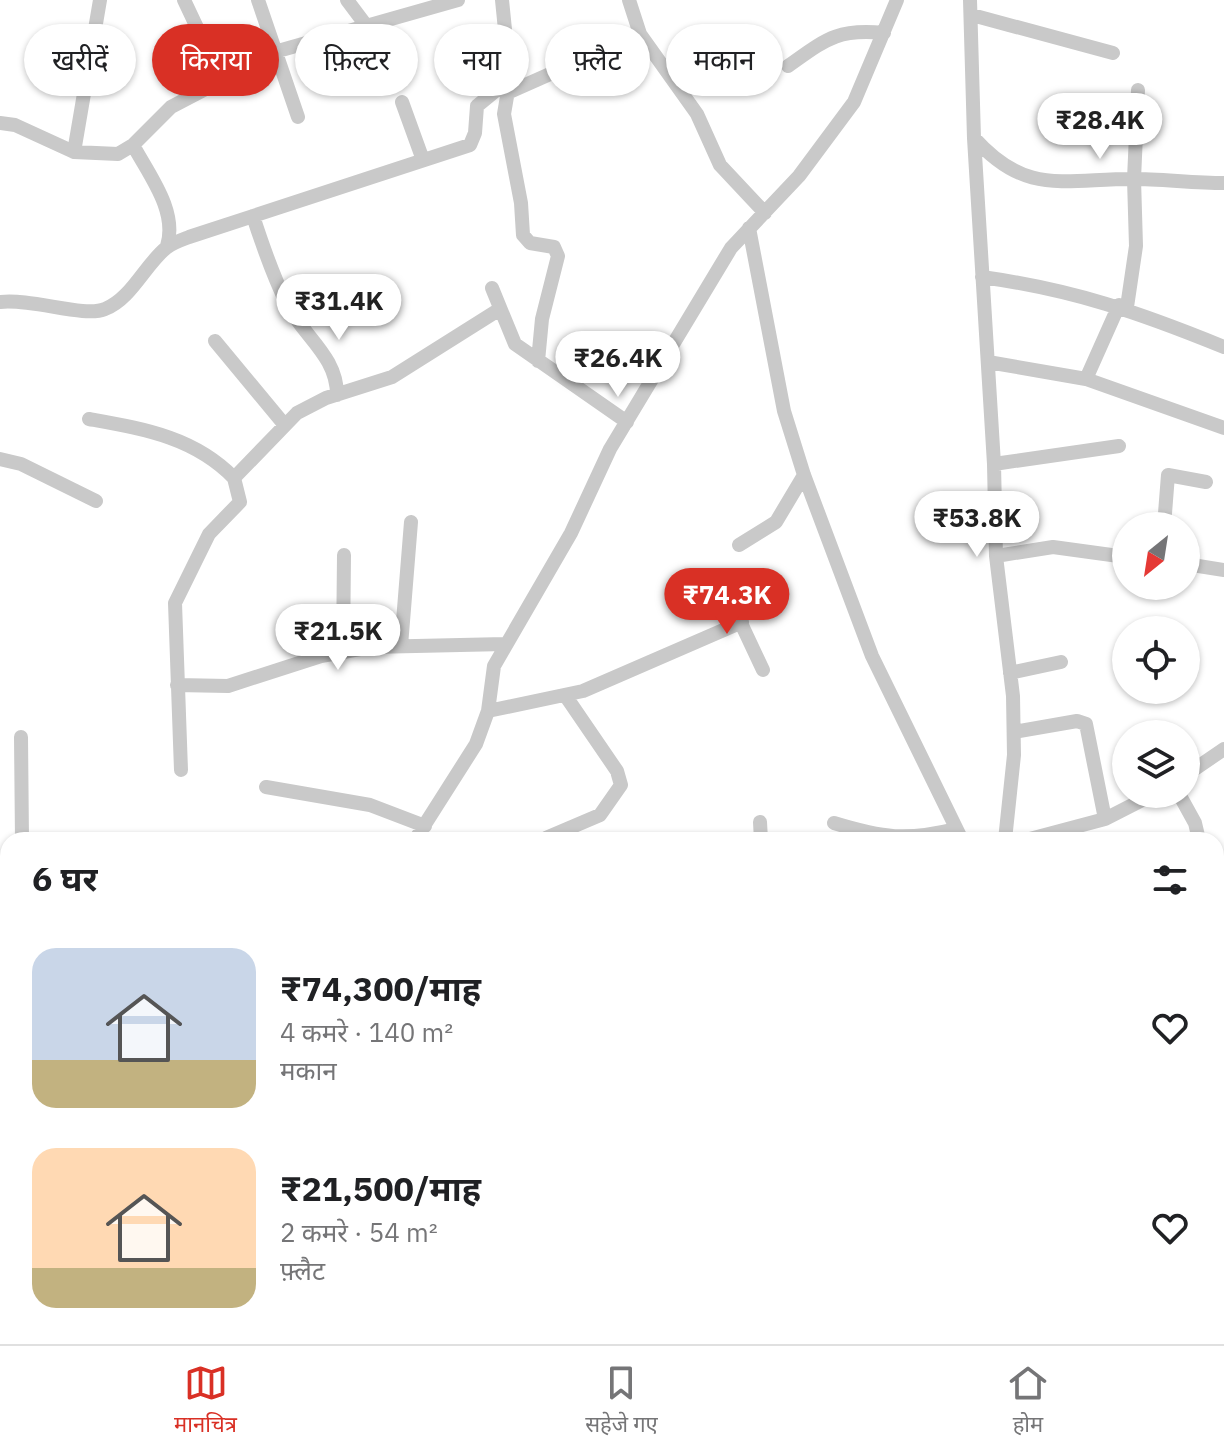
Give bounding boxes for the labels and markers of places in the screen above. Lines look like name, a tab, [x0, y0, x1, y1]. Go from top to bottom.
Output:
pin: ₹28.4K	[1035, 93, 1165, 161]
pin: ₹31.4K	[274, 274, 404, 342]
pin: ₹26.4K	[553, 331, 683, 399]
pin: ₹53.8K	[912, 491, 1042, 559]
pin: ₹74.3K	[662, 568, 792, 636]
pin: ₹21.5K	[273, 604, 403, 672]

